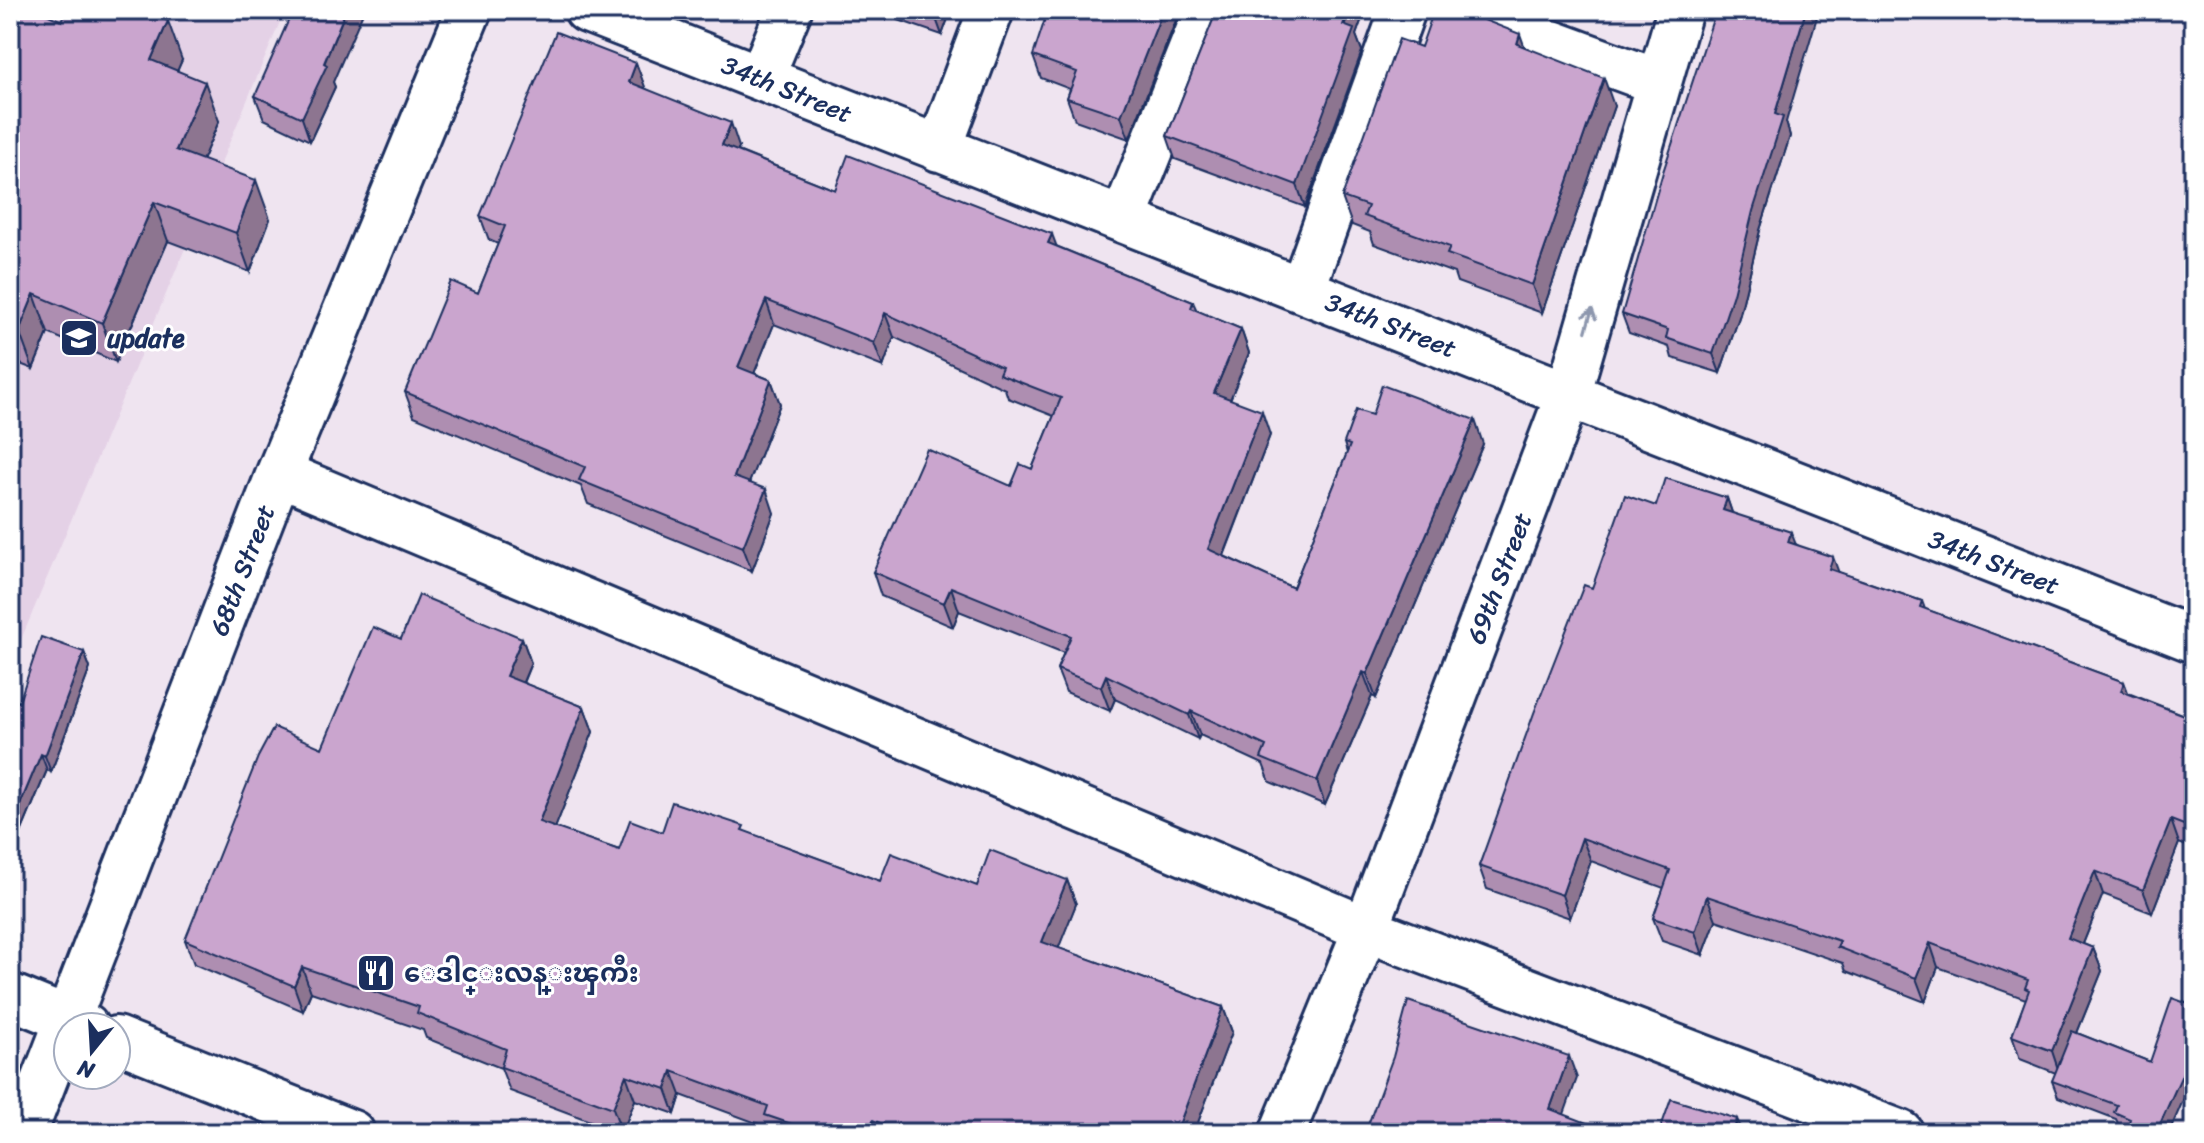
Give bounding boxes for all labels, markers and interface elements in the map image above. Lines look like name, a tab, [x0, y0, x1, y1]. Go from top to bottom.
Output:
street label: 34th Street	[714, 42, 860, 136]
street label: 34th Street	[1318, 279, 1464, 371]
one-way arrow	[1583, 307, 1598, 333]
place label: update	[107, 315, 185, 361]
school or university icon: update	[58, 317, 100, 359]
street label: 68th Street	[196, 497, 288, 643]
street label: 69th Street	[1453, 505, 1545, 651]
street label: 34th Street	[1921, 516, 2067, 608]
place label: ေဒါင္းလန္းၾကီး	[404, 950, 639, 996]
restaurant icon: ေဒါင္းလန္းၾကီး	[355, 952, 397, 994]
north arrow	[52, 1011, 132, 1091]
text: N	[72, 1048, 100, 1091]

